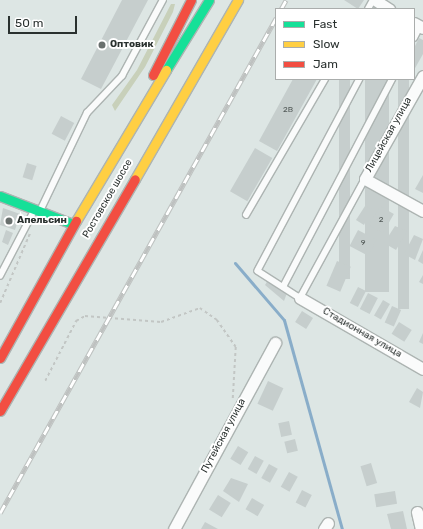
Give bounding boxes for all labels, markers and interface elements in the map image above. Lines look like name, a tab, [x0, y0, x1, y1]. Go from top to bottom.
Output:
scale bar	[10, 8, 79, 34]
legend	[275, 8, 415, 80]
text: 50 m	[15, 16, 43, 30]
text: Fast	[313, 17, 337, 31]
text: Slow	[313, 37, 340, 51]
place label: Оптовик	[110, 39, 154, 51]
marker: Оптовик	[97, 40, 107, 50]
text: Jam	[313, 57, 338, 71]
street label: Лицейская улица	[363, 95, 415, 175]
house number: 2В	[283, 105, 293, 115]
street label: Ростовское шоссе	[81, 158, 135, 240]
place label: Апельсин	[17, 215, 67, 227]
house number: 2	[379, 215, 383, 225]
marker: Апельсин	[4, 216, 14, 226]
house number: 9	[361, 238, 365, 248]
street label: Стадионная улица	[320, 305, 404, 361]
street label: Путейская улица	[199, 397, 249, 475]

